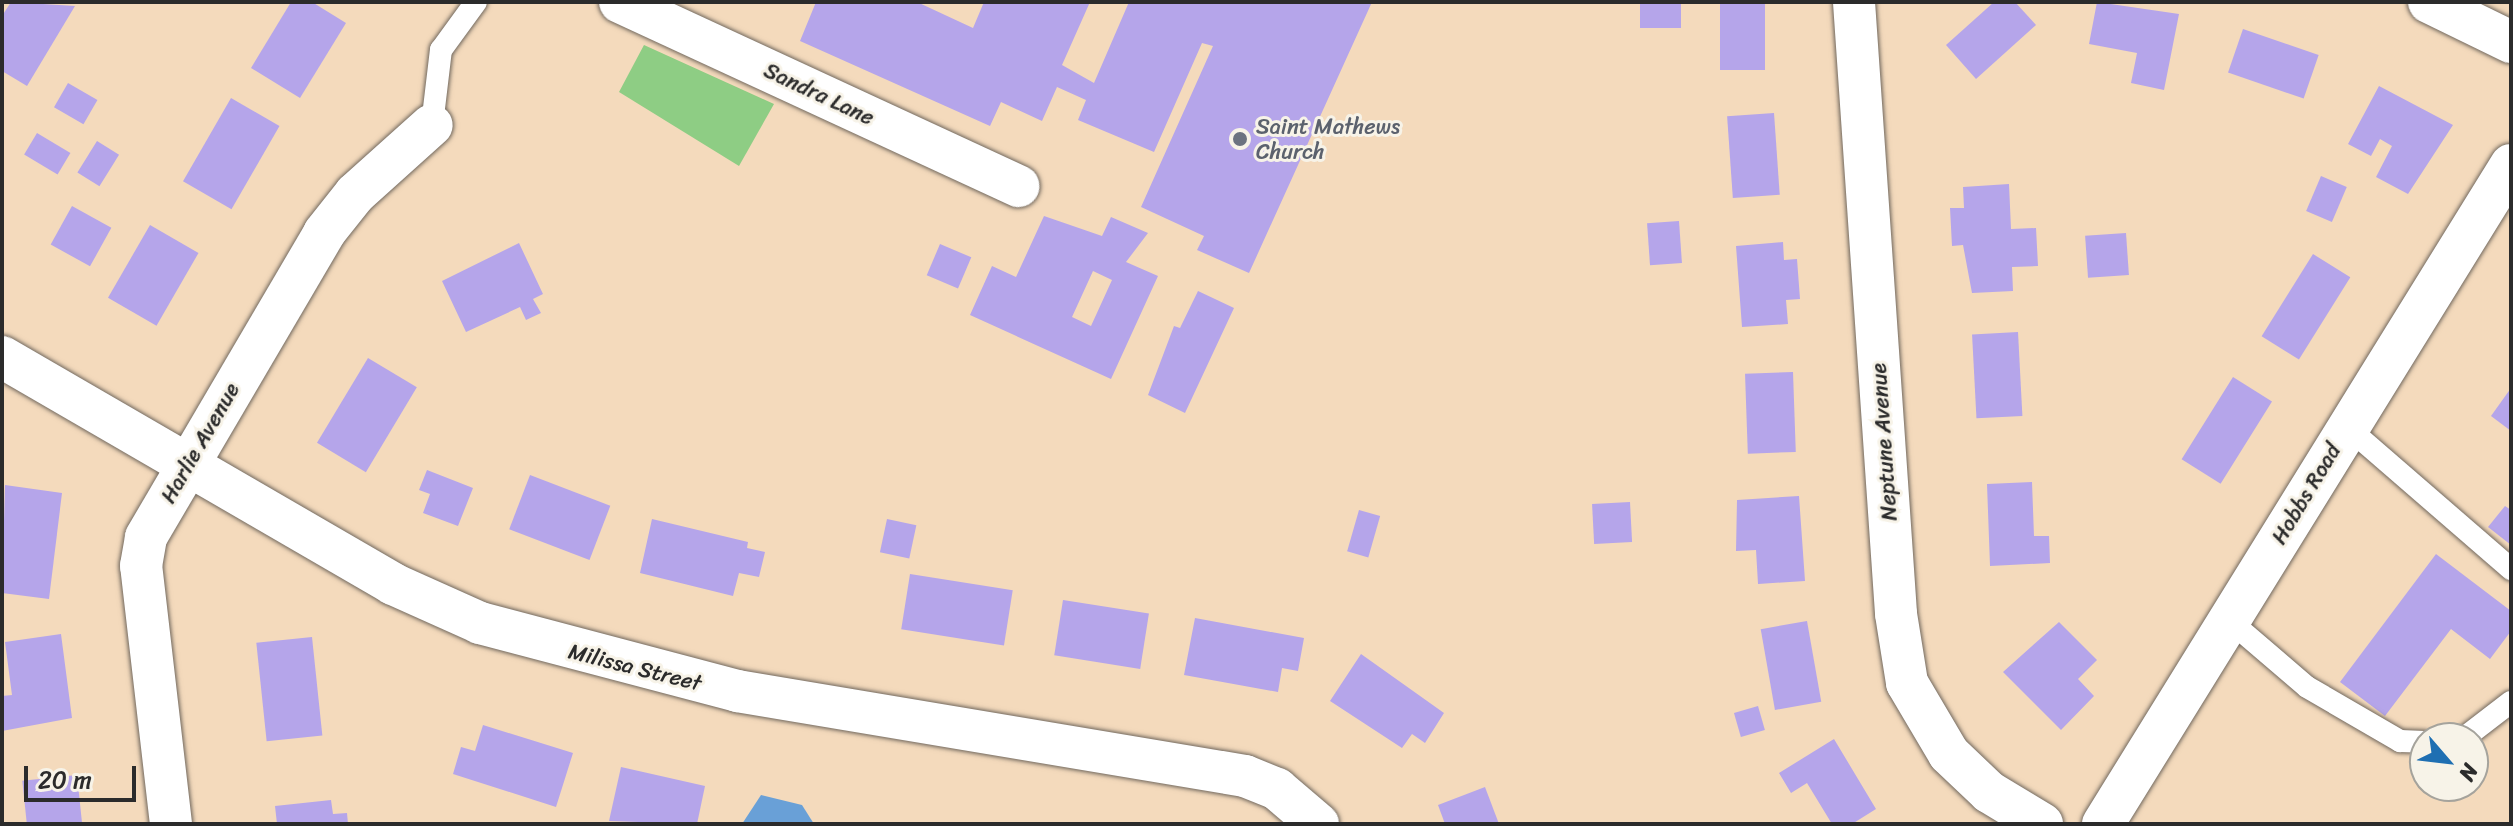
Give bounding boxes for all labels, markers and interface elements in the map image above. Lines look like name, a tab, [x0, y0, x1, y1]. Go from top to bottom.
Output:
street label: Sandra Lane	[760, 57, 878, 131]
place label: Saint Mathews Church	[1256, 113, 1401, 164]
marker: Saint Mathews Church	[1231, 130, 1249, 148]
street label: Neptune Avenue	[1865, 362, 1903, 522]
street label: Harlie Avenue	[155, 378, 245, 508]
street label: Hobbs Road	[2266, 439, 2346, 549]
street label: Milissa Street	[566, 638, 704, 696]
north arrow	[2409, 722, 2489, 802]
scale bar	[28, 750, 140, 800]
text: N	[2448, 757, 2490, 788]
text: 20 m	[38, 759, 92, 801]

